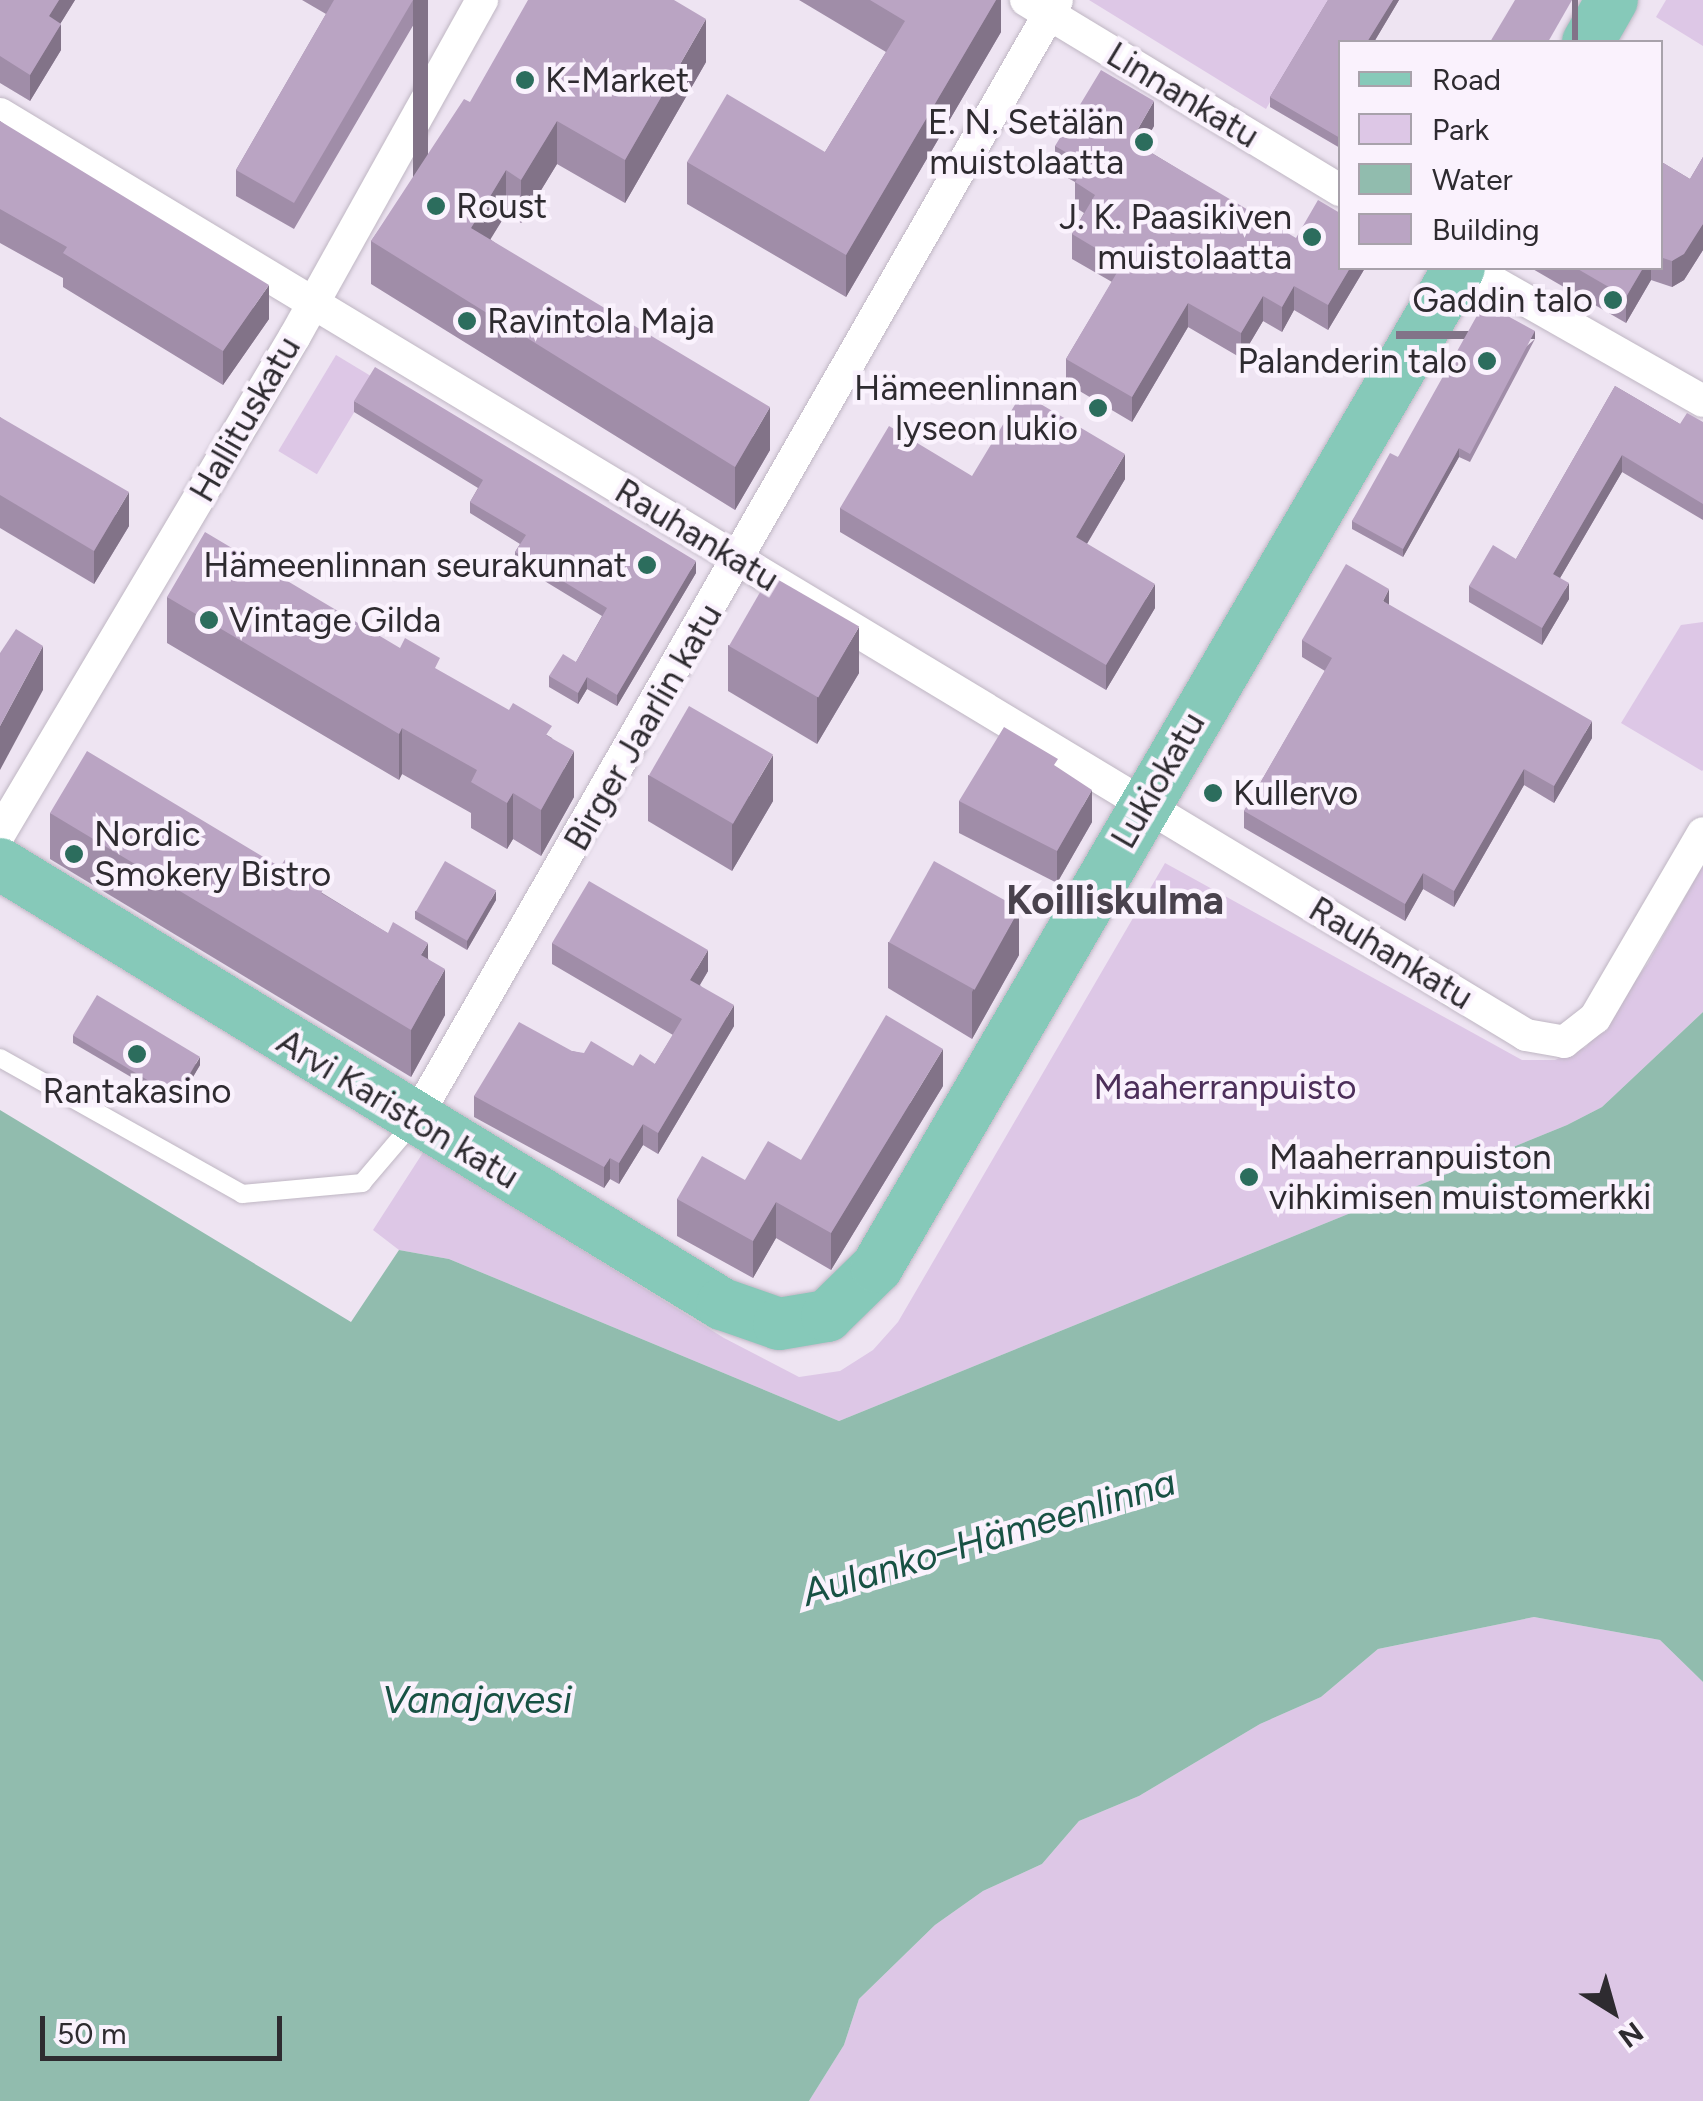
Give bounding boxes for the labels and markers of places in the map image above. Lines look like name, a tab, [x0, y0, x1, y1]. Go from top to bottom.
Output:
place label: K-Market	[545, 59, 689, 101]
marker: K-Market	[514, 69, 536, 91]
place label: E. N. Setälän muistolaatta	[928, 101, 1124, 183]
marker: E. N. Setälän muistolaatta	[1133, 131, 1155, 153]
place label: Roust	[456, 185, 547, 227]
marker: Roust	[425, 195, 447, 217]
place label: J. K. Paasikiven muistolaatta	[1059, 196, 1292, 278]
marker: J. K. Paasikiven muistolaatta	[1301, 226, 1323, 248]
place label: Gaddin talo	[1412, 279, 1593, 321]
marker: Gaddin talo	[1602, 289, 1624, 311]
place label: Ravintola Maja	[487, 300, 715, 342]
marker: Ravintola Maja	[456, 310, 478, 332]
place label: Palanderin talo	[1237, 340, 1467, 382]
marker: Palanderin talo	[1476, 350, 1498, 372]
place label: Hämeenlinnan lyseon lukio	[854, 367, 1078, 449]
marker: Hämeenlinnan lyseon lukio	[1087, 397, 1109, 419]
place label: Hämeenlinnan seurakunnat	[203, 544, 627, 586]
marker: Hämeenlinnan seurakunnat	[636, 554, 658, 576]
place label: Vintage Gilda	[229, 599, 441, 641]
marker: Vintage Gilda	[198, 609, 220, 631]
place label: Kullervo	[1233, 772, 1358, 814]
marker: Kullervo	[1202, 782, 1224, 804]
place label: Nordic Smokery Bistro	[94, 813, 331, 895]
marker: Nordic Smokery Bistro	[63, 843, 85, 865]
marker: Rantakasino	[126, 1043, 148, 1065]
place label: Rantakasino	[43, 1070, 231, 1112]
place label: Maaherranpuiston vihkimisen muistomerkki	[1269, 1136, 1651, 1218]
marker: Maaherranpuiston vihkimisen muistomerkki	[1238, 1166, 1260, 1188]

